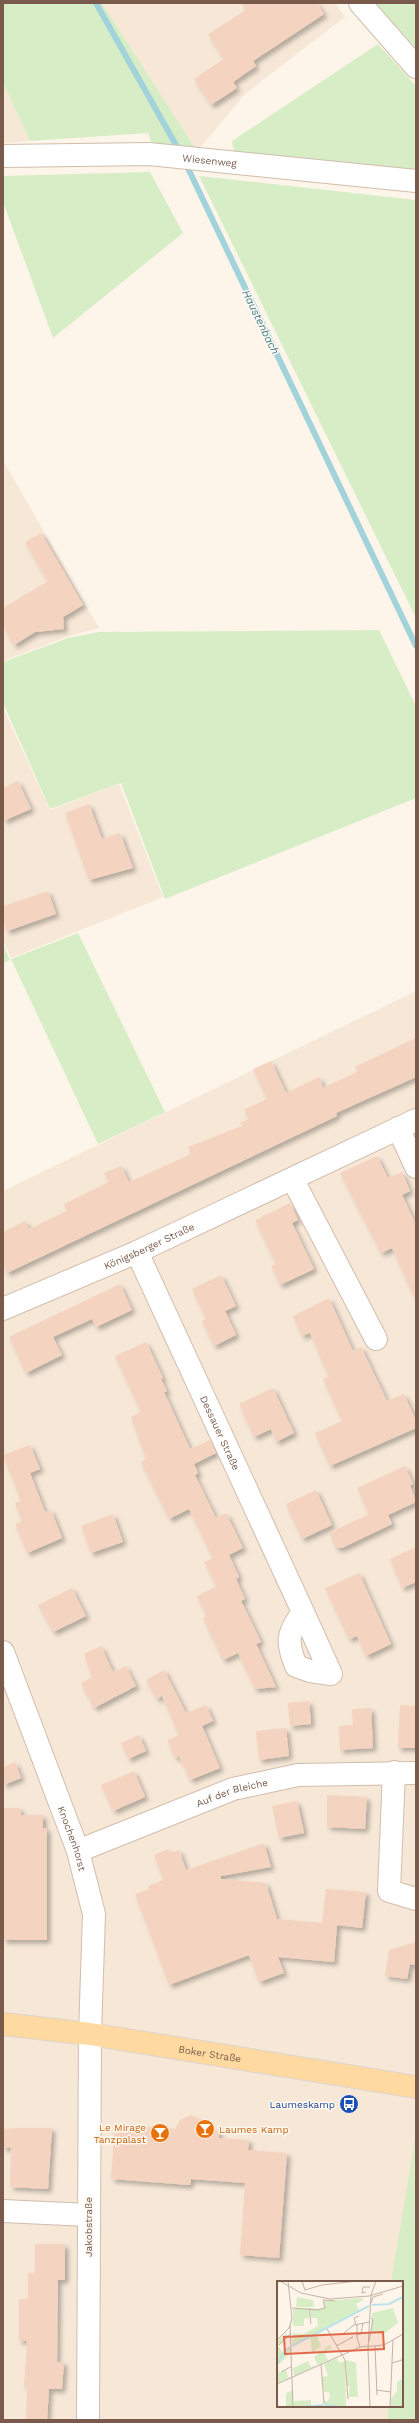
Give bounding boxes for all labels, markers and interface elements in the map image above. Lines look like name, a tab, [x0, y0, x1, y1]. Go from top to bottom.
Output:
street label: Wiesenweg	[182, 152, 238, 169]
water label: Haustenbach	[239, 288, 282, 357]
street label: Königsberger Straße	[102, 1221, 196, 1271]
street label: Dessauer Straße	[198, 1394, 242, 1472]
street label: Auf der Bleiche	[195, 1777, 269, 1809]
street label: Knochenhorst	[56, 1805, 88, 1873]
street label: Boker Straße	[178, 2043, 242, 2065]
bus stop icon: Laumeskamp	[338, 2093, 360, 2115]
place label: Laumeskamp	[270, 2099, 335, 2110]
bar icon: Laumes Kamp	[194, 2118, 216, 2140]
place label: Le Mirage Tanzpalast	[94, 2122, 147, 2145]
bar icon: Le Mirage Tanzpalast	[149, 2122, 171, 2144]
place label: Laumes Kamp	[219, 2124, 289, 2135]
street label: Jakobstraße	[83, 2197, 94, 2257]
inset map	[277, 2281, 403, 2407]

